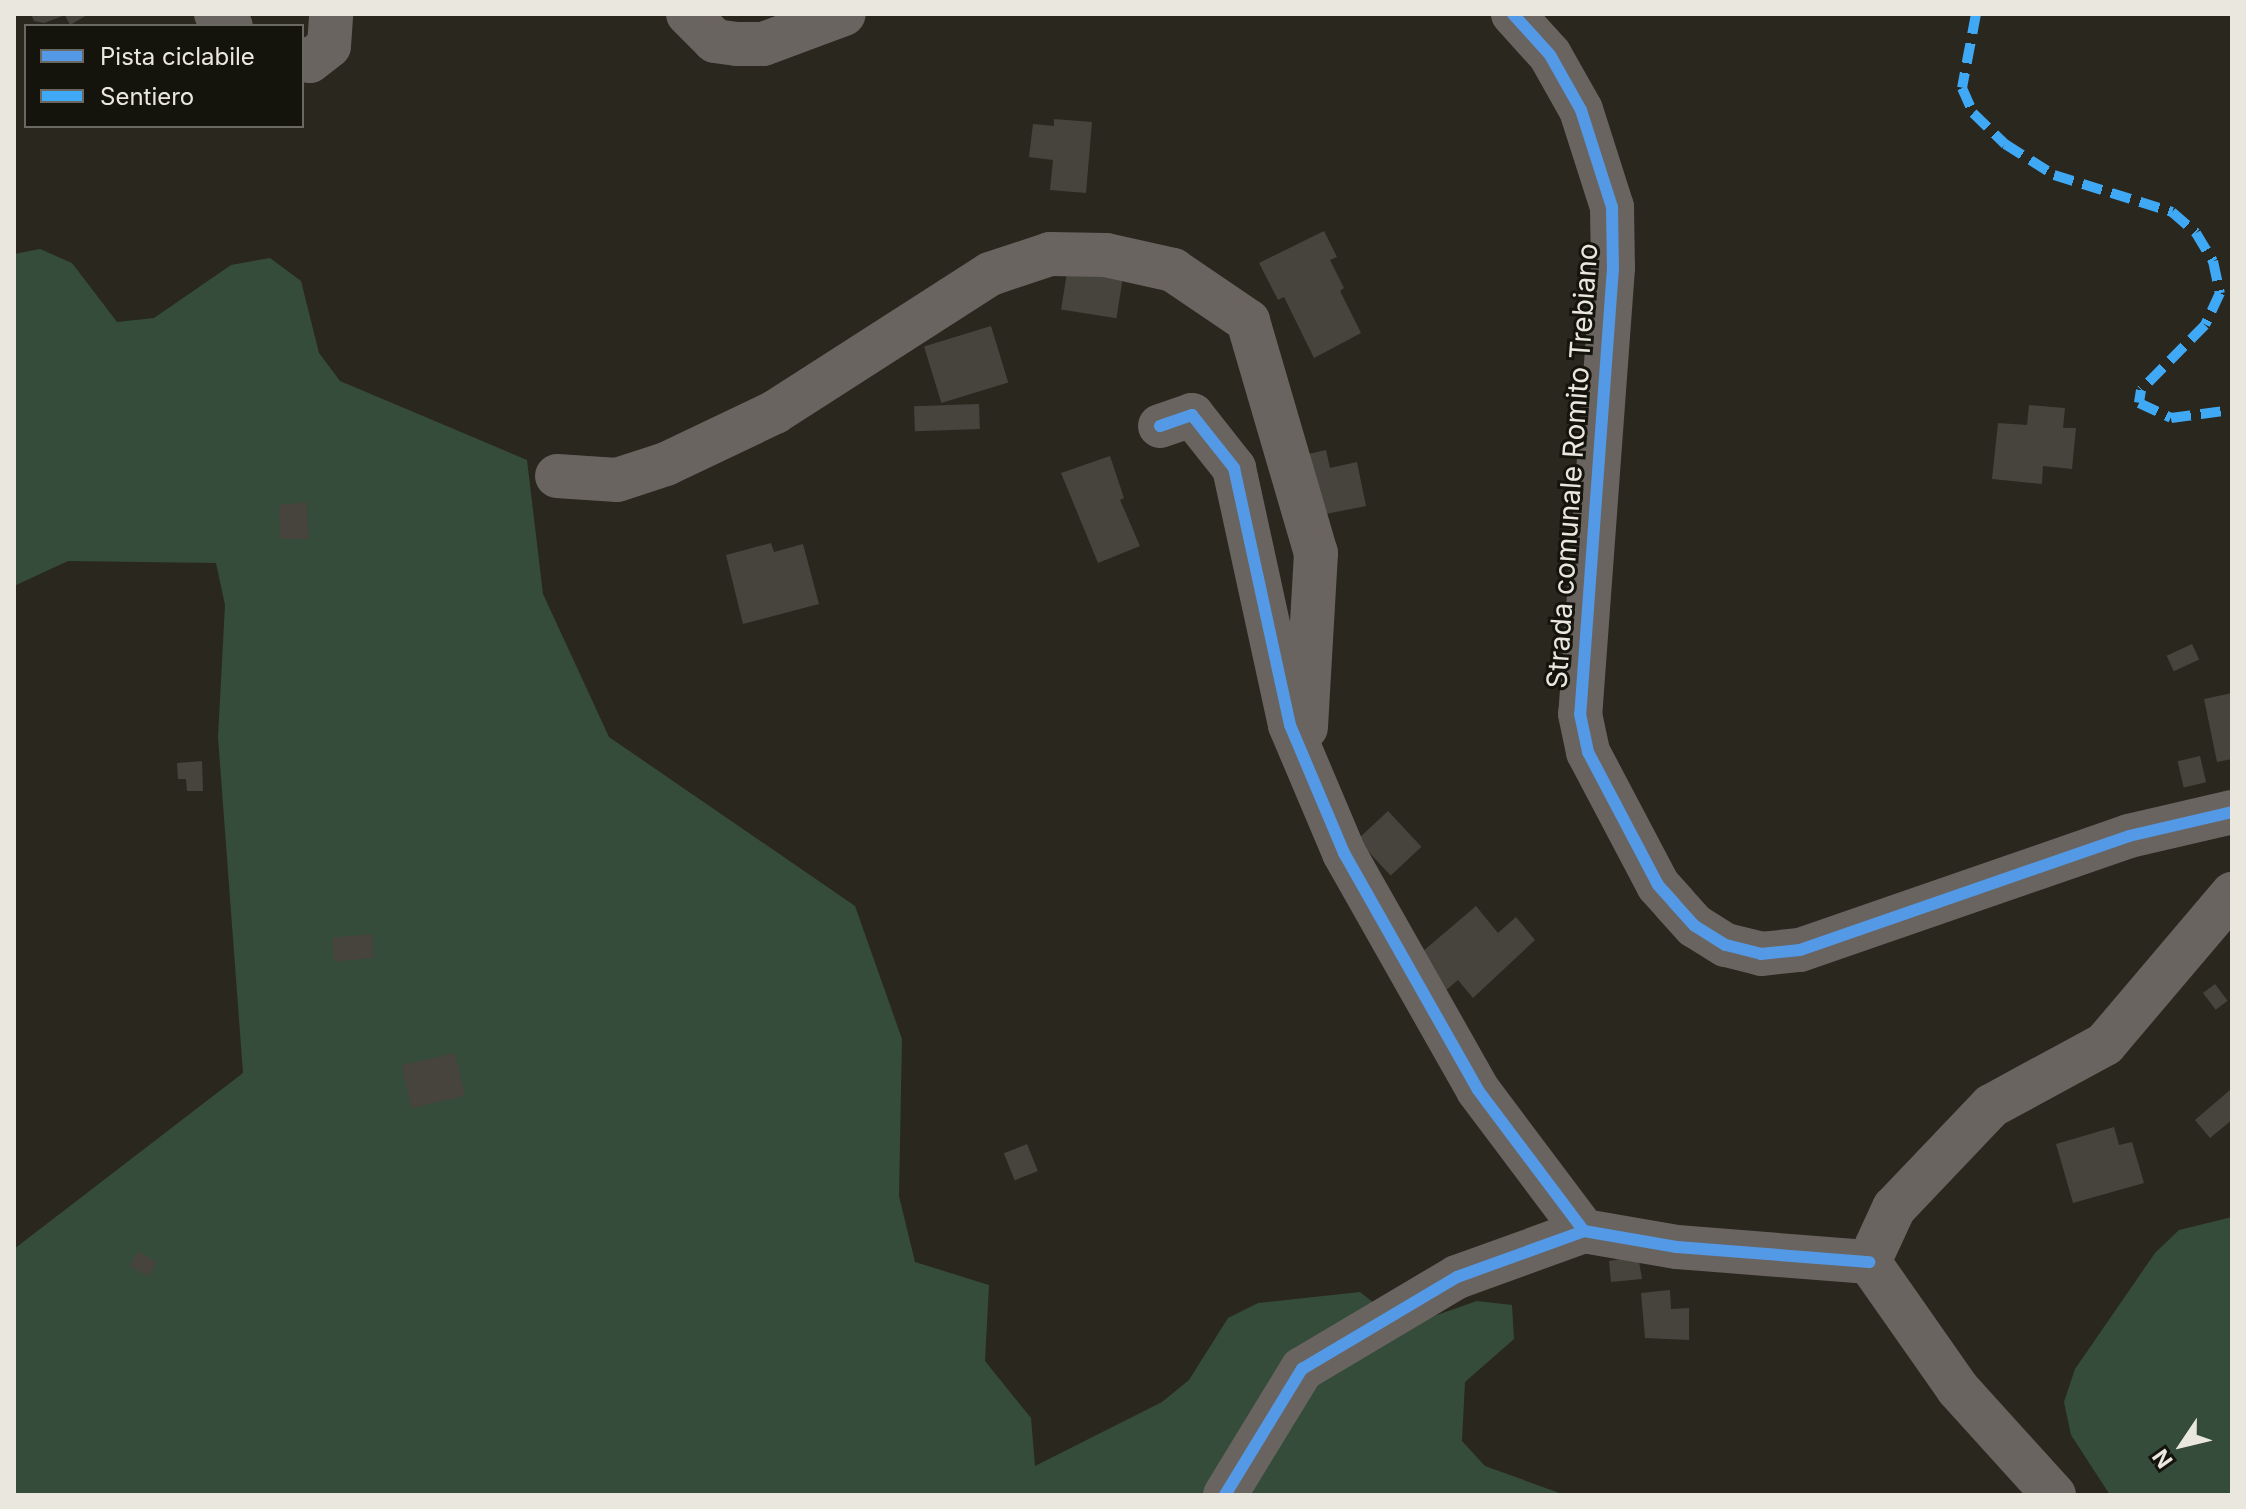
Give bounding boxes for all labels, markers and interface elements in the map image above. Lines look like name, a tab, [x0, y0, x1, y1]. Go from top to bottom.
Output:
legend	[24, 24, 304, 128]
text: Pista ciclabile	[100, 42, 255, 71]
text: Sentiero	[100, 82, 194, 111]
street label: Strada comunale Romito Trebiano	[1540, 242, 1604, 690]
north arrow	[2142, 1405, 2222, 1485]
text: N	[2147, 1444, 2178, 1473]

